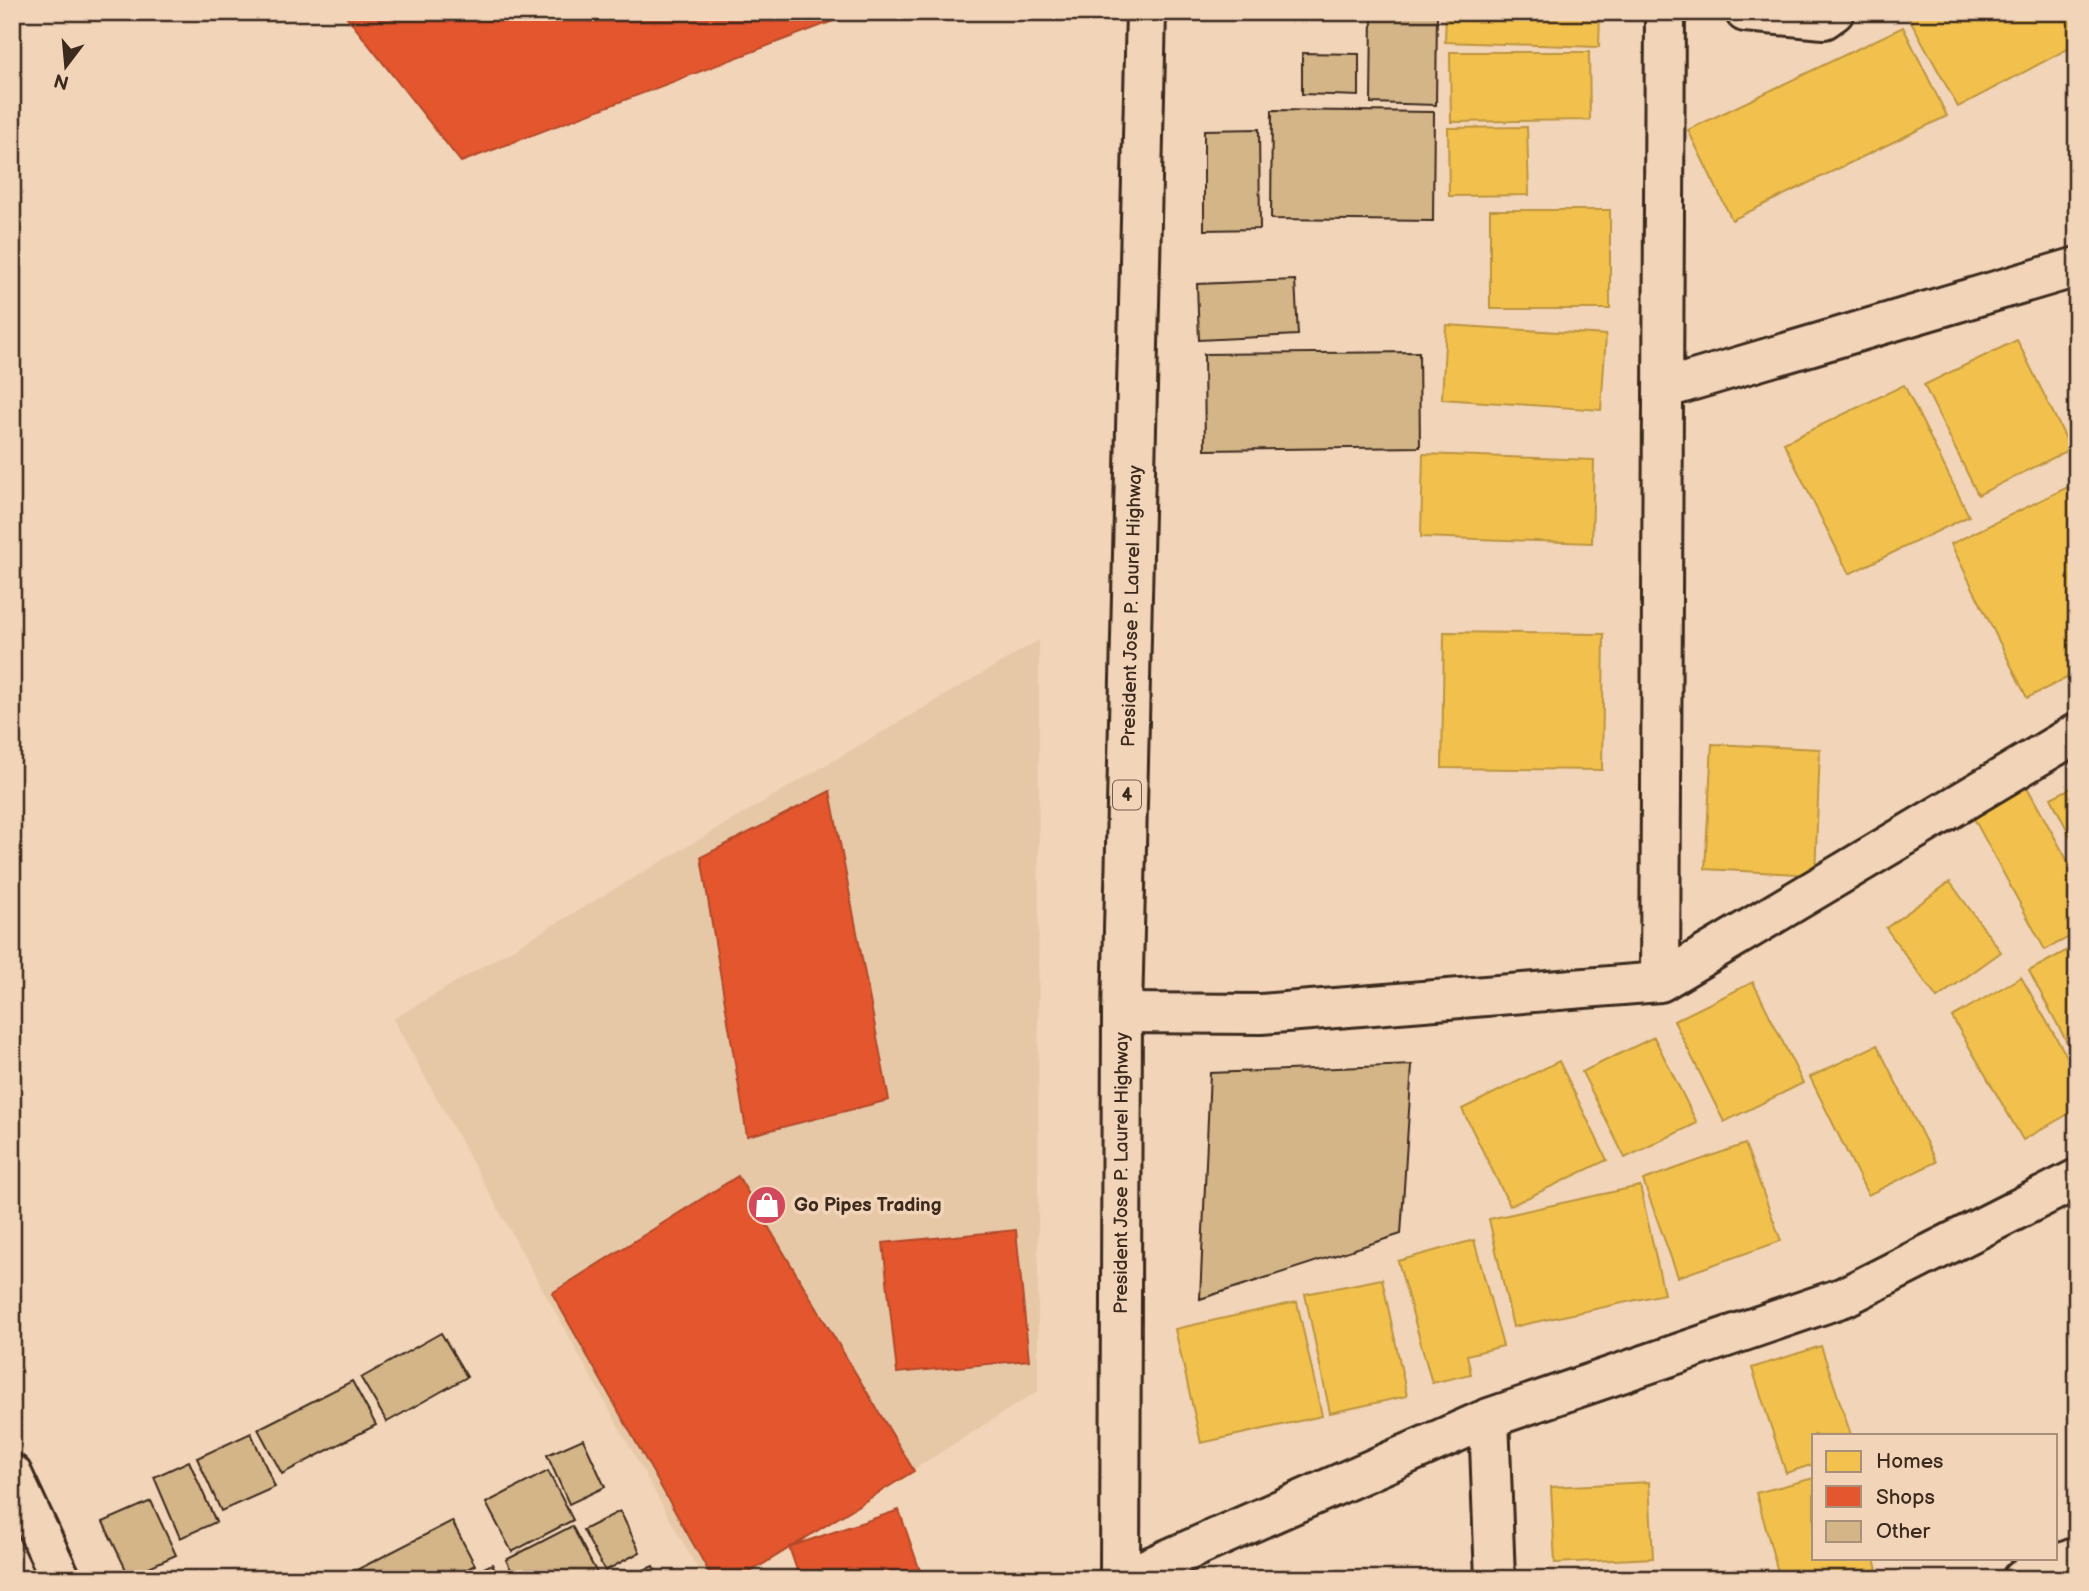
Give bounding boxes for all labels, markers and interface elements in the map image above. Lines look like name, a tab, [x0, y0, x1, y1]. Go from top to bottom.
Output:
north arrow	[32, 32, 102, 102]
text: N	[52, 68, 72, 94]
street label: President Jose P. Laurel Highway	[1117, 465, 1147, 747]
road number: 4	[1113, 780, 1141, 810]
street label: President Jose P. Laurel Highway	[1109, 1032, 1133, 1314]
shop icon: Go Pipes Trading	[746, 1184, 788, 1226]
place label: Go Pipes Trading	[794, 1194, 942, 1217]
legend	[1812, 1434, 2058, 1560]
text: Homes	[1876, 1449, 1944, 1474]
text: Shops	[1876, 1485, 1935, 1510]
text: Other	[1876, 1519, 1931, 1544]

